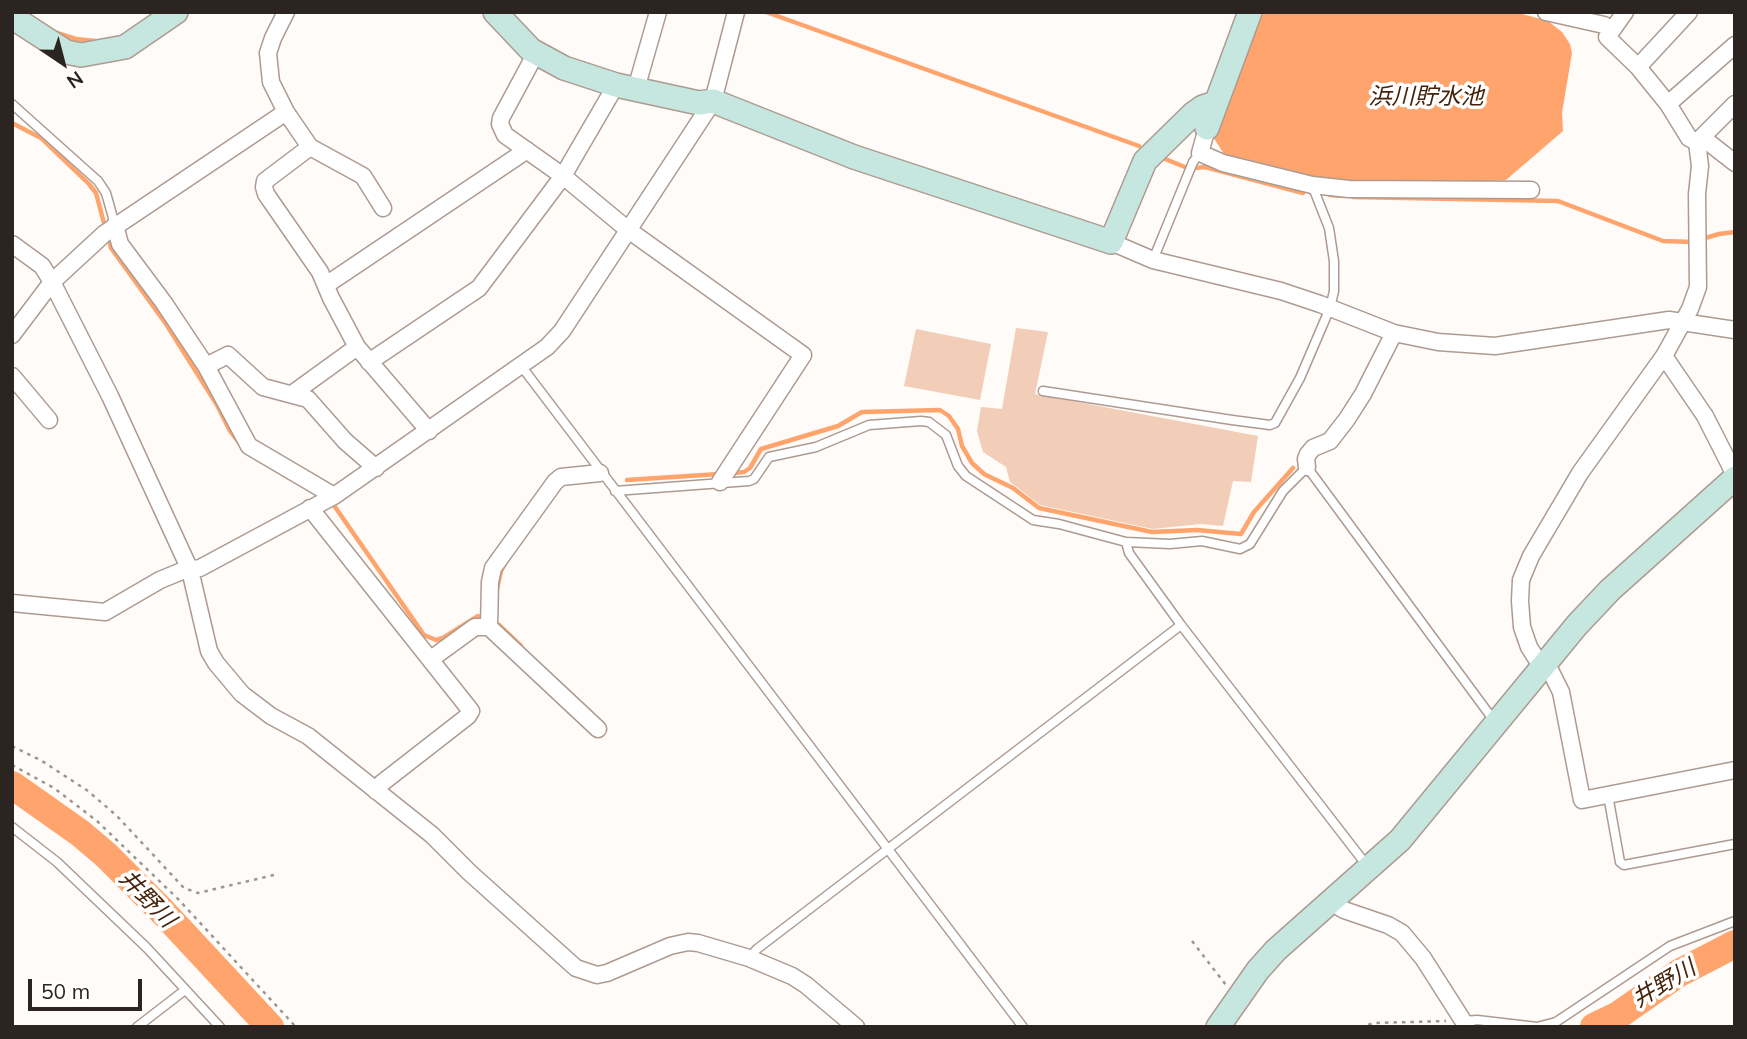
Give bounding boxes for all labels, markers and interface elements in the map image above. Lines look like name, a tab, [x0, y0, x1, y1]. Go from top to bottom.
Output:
north arrow	[28, 28, 98, 98]
text: N	[62, 66, 88, 94]
water label: 浜川貯水池	[1369, 83, 1483, 111]
water label: 井野川	[113, 865, 181, 933]
water label: 井野川	[1627, 954, 1701, 1014]
scale bar	[32, 965, 145, 1009]
text: 50 m	[41, 978, 90, 1004]

